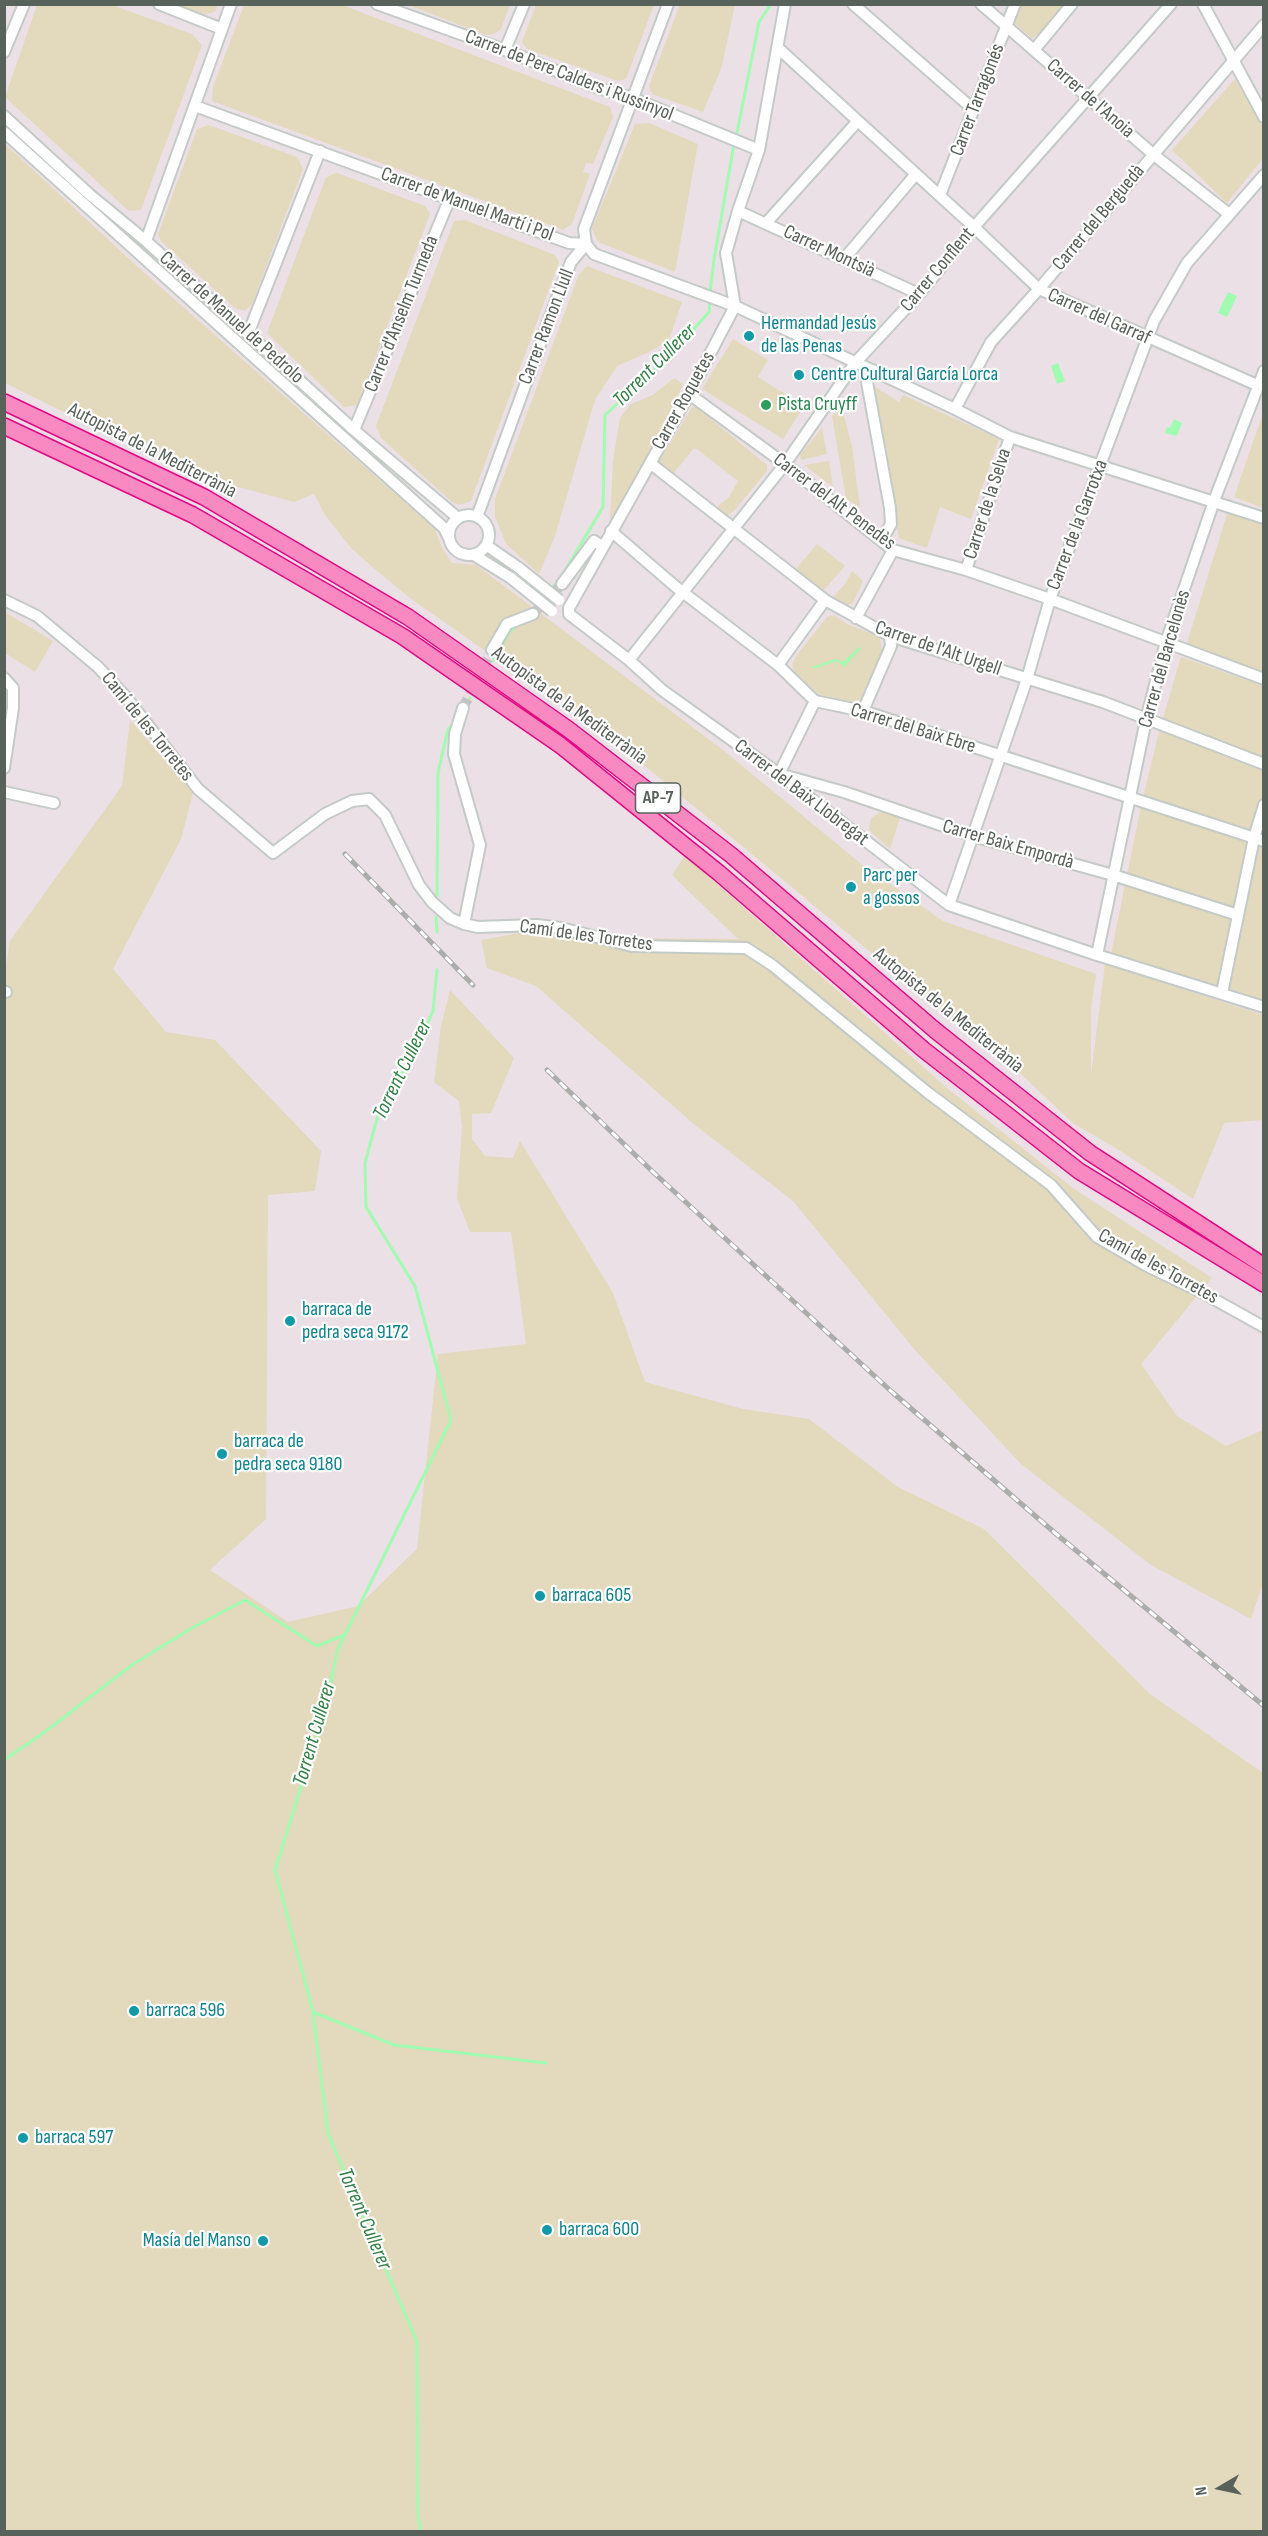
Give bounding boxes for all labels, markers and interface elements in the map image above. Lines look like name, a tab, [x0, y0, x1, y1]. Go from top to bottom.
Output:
street label: Carrer de Pere Calders i Russinyol	[461, 25, 677, 127]
street label: Carrer Tarragonés	[946, 40, 1010, 160]
street label: Carrer de l'Anoia	[1041, 54, 1139, 144]
street label: Carrer del Berguedà	[1048, 160, 1150, 276]
street label: Carrer de Manuel Martí i Pol	[377, 163, 557, 247]
street label: Carrer Montsià	[779, 220, 879, 284]
street label: Carrer Conflent	[896, 223, 980, 317]
street label: Carrer d'Anselm Turmeda	[360, 232, 444, 396]
street label: Carrer de Manuel de Pedrolo	[154, 247, 308, 389]
street label: Carrer Ramon Llull	[514, 266, 580, 388]
street label: Carrer del Garraf	[1044, 284, 1154, 350]
place label: Hermandad Jesús de las Penas	[761, 312, 876, 359]
water label: Torrent Cullerer	[608, 319, 702, 413]
marker: Hermandad Jesús de las Penas	[742, 329, 756, 343]
street label: Carrer Roquetes	[647, 348, 721, 454]
place label: Centre Cultural García Lorca	[811, 363, 998, 387]
marker: Centre Cultural García Lorca	[792, 368, 806, 382]
place label: Pista Cruyff	[778, 393, 857, 417]
street label: Autopista de la Mediterrània	[64, 398, 240, 504]
marker: Pista Cruyff	[759, 398, 773, 412]
street label: Carrer de la Selva	[959, 446, 1017, 562]
street label: Carrer del Alt Penedès	[768, 448, 900, 556]
street label: Carrer de la Garrotxa	[1042, 457, 1114, 593]
street label: Carrer del Barcelonès	[1134, 587, 1196, 731]
street label: Carrer de l'Alt Urgell	[872, 616, 1004, 682]
street label: Autopista de la Mediterrània	[487, 642, 651, 770]
street label: Camí de les Torretes	[96, 667, 198, 787]
street label: Carrer del Baix Ebre	[848, 699, 978, 759]
street label: Carrer del Baix Llobregat	[729, 735, 873, 851]
road number: AP-7	[636, 783, 680, 813]
street label: Carrer Baix Empordà	[940, 815, 1076, 875]
place label: Parc per a gossos	[863, 864, 920, 911]
marker: Parc per a gossos	[844, 880, 858, 894]
street label: Camí de les Torretes	[518, 915, 654, 957]
street label: Autopista de la Mediterrània	[868, 943, 1028, 1079]
water label: Torrent Cullerer	[368, 1016, 438, 1124]
street label: Camí de les Torretes	[1094, 1224, 1222, 1310]
place label: barraca de pedra seca 9172	[302, 1298, 409, 1345]
marker: barraca de pedra seca 9172	[283, 1314, 297, 1328]
place label: barraca de pedra seca 9180	[234, 1430, 342, 1477]
marker: barraca de pedra seca 9180	[215, 1447, 229, 1461]
place label: barraca 605	[552, 1584, 631, 1608]
marker: barraca 605	[533, 1589, 547, 1603]
water label: Torrent Cullerer	[288, 1679, 342, 1789]
place label: barraca 596	[146, 1999, 225, 2023]
marker: barraca 596	[127, 2004, 141, 2018]
place label: barraca 597	[35, 2126, 113, 2150]
marker: barraca 597	[16, 2131, 30, 2145]
water label: Torrent Cullerer	[331, 2165, 397, 2273]
place label: barraca 600	[559, 2218, 639, 2242]
marker: barraca 600	[540, 2223, 554, 2237]
place label: Masía del Manso	[143, 2229, 251, 2253]
marker: Masía del Manso	[256, 2234, 270, 2248]
north arrow	[1190, 2458, 1250, 2518]
text: N	[1192, 2485, 1212, 2497]

